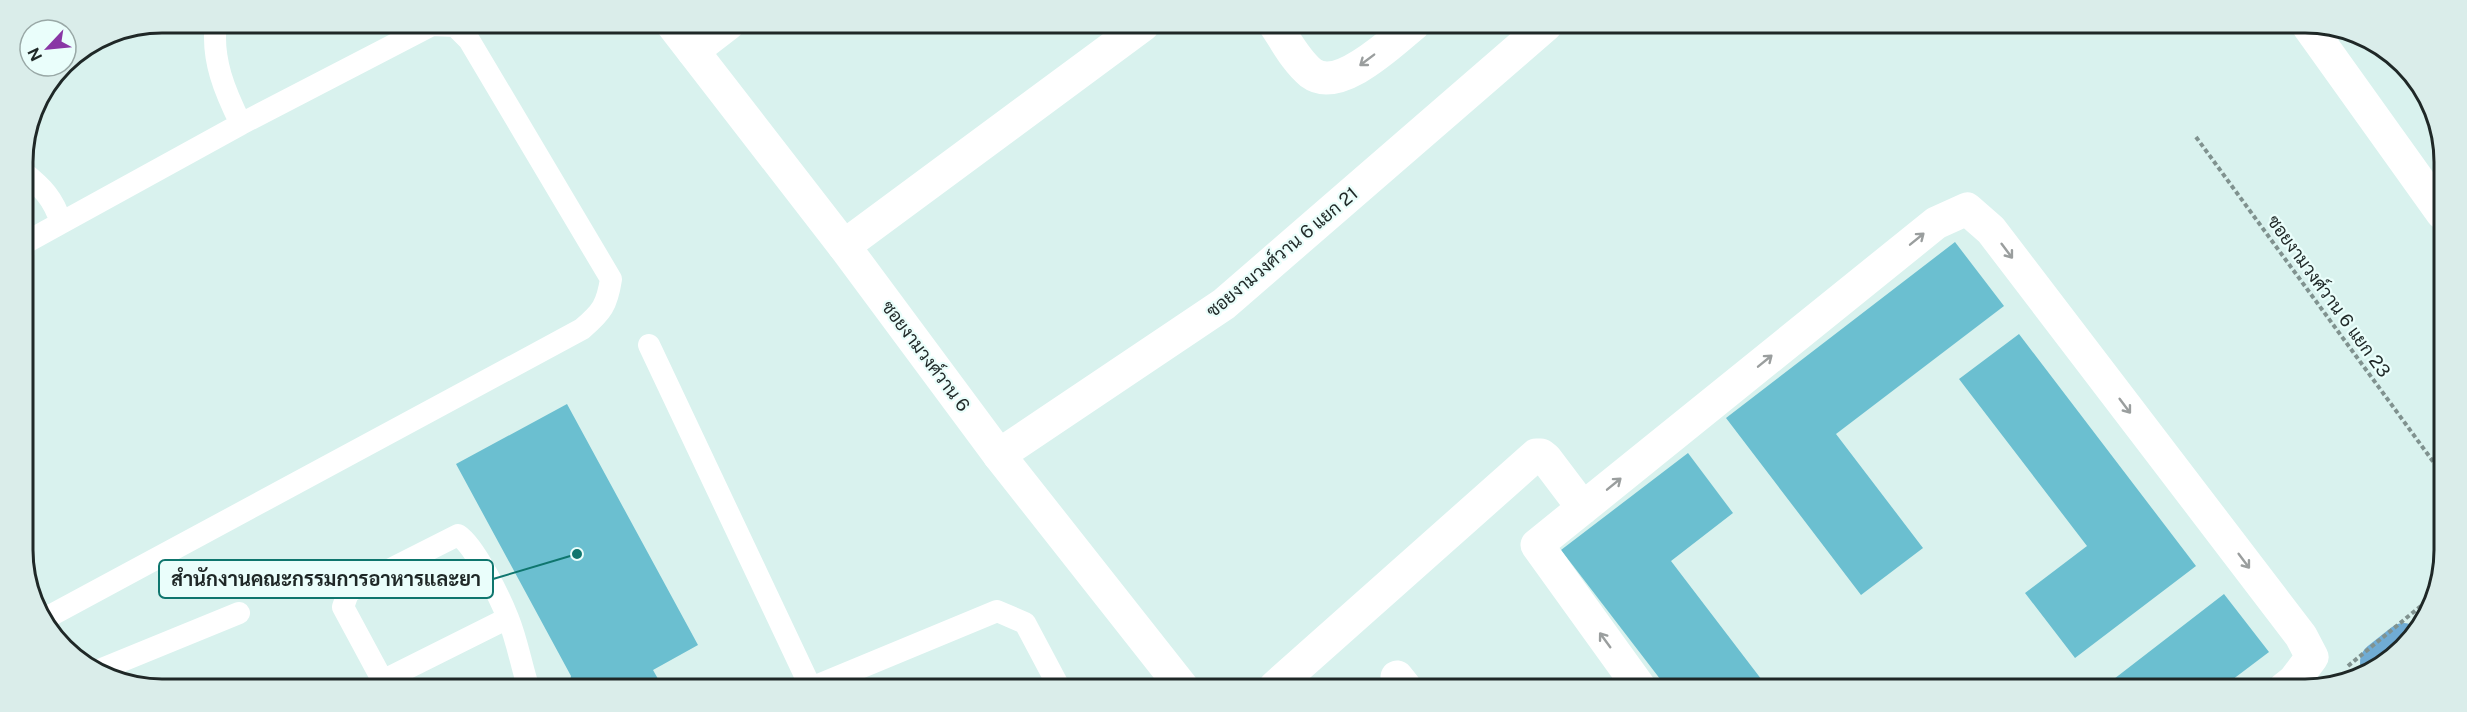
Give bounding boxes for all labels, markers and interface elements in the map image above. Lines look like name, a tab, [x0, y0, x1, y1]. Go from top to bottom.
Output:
north arrow	[18, 18, 78, 78]
text: N	[24, 45, 46, 64]
one-way arrow	[1359, 54, 1375, 67]
street label: ซอยงามวงศ์วาน 6 แยก 21	[1201, 181, 1362, 321]
street label: ซอยงามวงศ์วาน 6 แยก 23	[2263, 210, 2396, 381]
one-way arrow	[1909, 232, 1925, 245]
one-way arrow	[2000, 243, 2013, 259]
street label: ซอยงามวงศ์วาน 6	[878, 295, 976, 415]
one-way arrow	[1757, 354, 1772, 368]
one-way arrow	[2119, 398, 2132, 414]
one-way arrow	[1605, 477, 1621, 490]
one-way arrow	[2237, 553, 2250, 569]
callout: สำนักงานคณะกรรมการอาหารและยา	[159, 560, 493, 598]
text: สำนักงานคณะกรรมการอาหารและยา	[171, 566, 481, 591]
one-way arrow	[1599, 633, 1611, 649]

